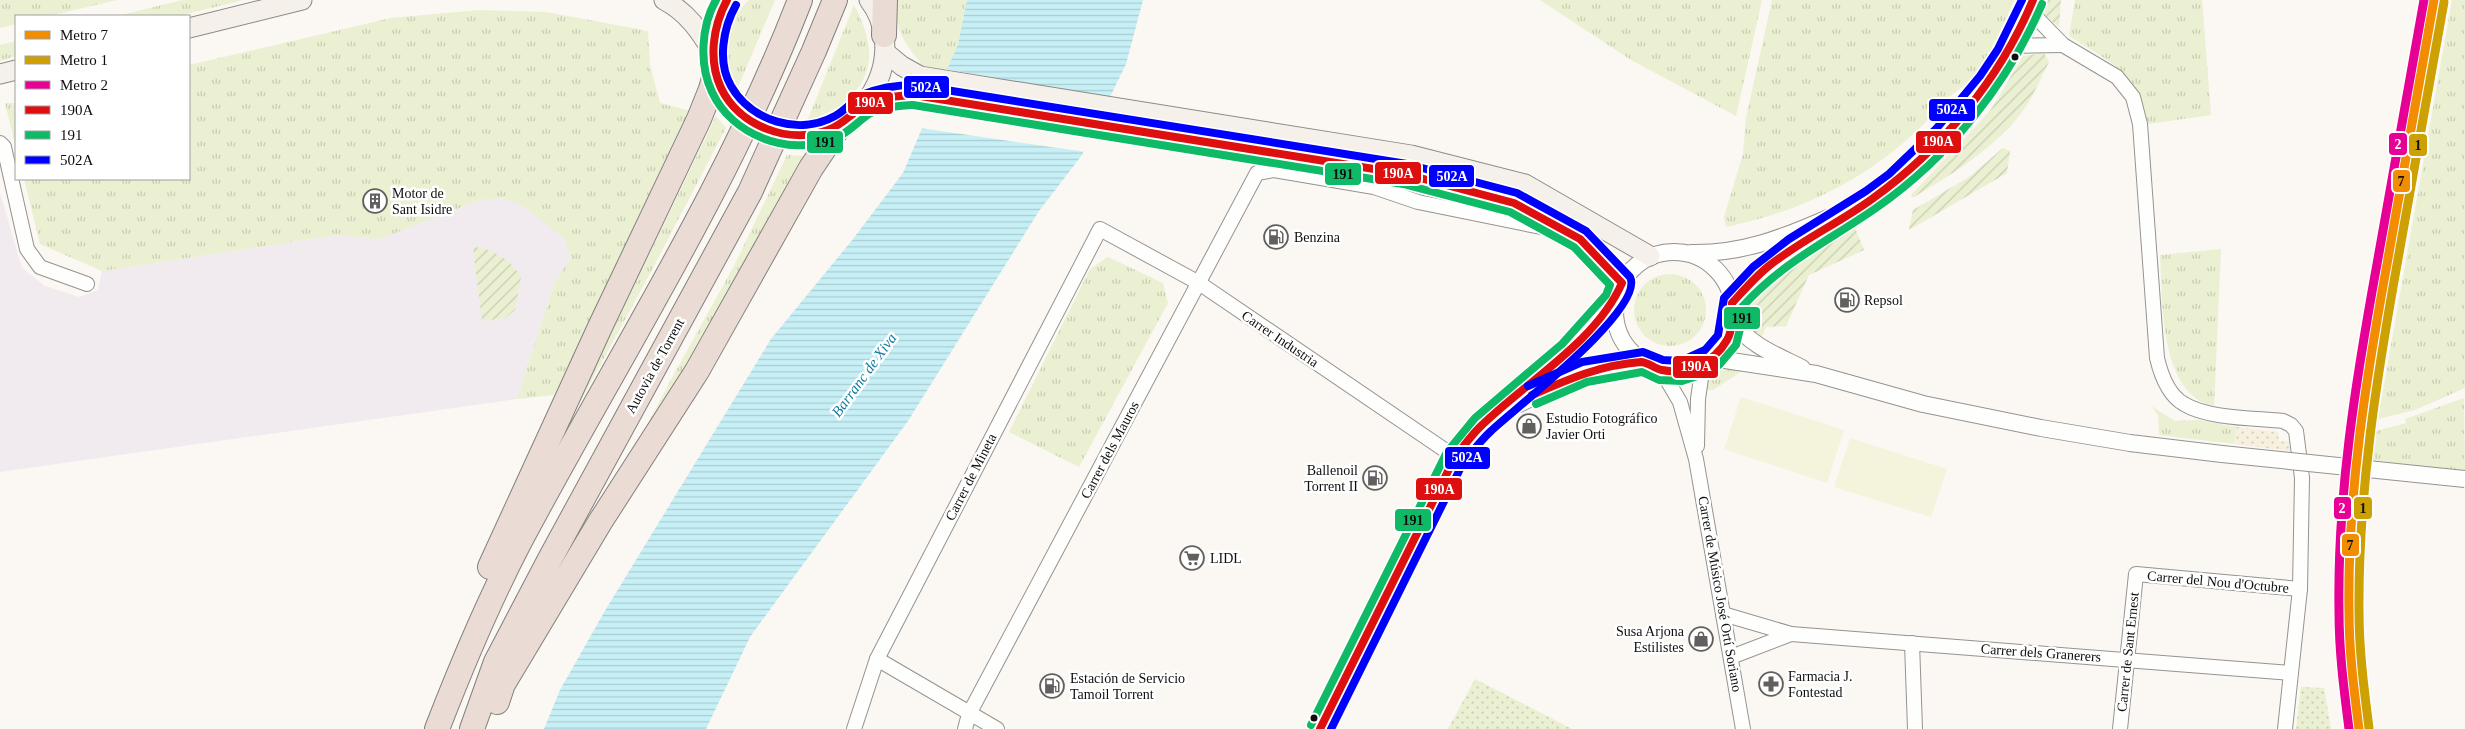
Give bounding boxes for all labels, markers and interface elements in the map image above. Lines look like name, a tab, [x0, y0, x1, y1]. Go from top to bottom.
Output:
legend	[15, 15, 190, 180]
text: Metro 7	[60, 27, 108, 43]
text: Metro 1	[60, 52, 108, 68]
unlabelled marker	[2010, 52, 2020, 62]
line badge: 502A	[903, 75, 950, 99]
text: Metro 2	[60, 77, 108, 93]
text: 502A	[910, 80, 942, 95]
line badge: 190A	[847, 91, 894, 115]
text: 190A	[854, 95, 886, 110]
line badge: 502A	[1928, 98, 1976, 122]
text: 190A	[60, 102, 94, 118]
text: 502A	[1936, 102, 1968, 117]
text: 191	[60, 127, 83, 143]
line badge: 191	[806, 130, 844, 154]
line badge: 190A	[1915, 130, 1962, 154]
line badge: 2	[2388, 132, 2408, 156]
line badge: 1	[2408, 133, 2428, 157]
text: 190A	[1922, 134, 1954, 149]
text: 191	[815, 135, 836, 150]
text: 2	[2395, 137, 2402, 152]
text: 1	[2415, 138, 2422, 153]
text: 502A	[60, 152, 94, 168]
line badge: 190A	[1374, 161, 1422, 185]
line badge: 191	[1324, 162, 1362, 186]
line badge: 502A	[1428, 164, 1475, 188]
text: 190A	[1382, 166, 1414, 181]
text: 191	[1333, 167, 1354, 182]
text: 502A	[1436, 169, 1468, 184]
line badge: 7	[2392, 169, 2411, 193]
text: 7	[2398, 174, 2405, 189]
place label: Motor de Sant Isidre	[392, 186, 452, 217]
building icon: Motor de Sant Isidre	[362, 188, 388, 214]
fuel station icon: Benzina	[1263, 224, 1289, 250]
place label: Benzina	[1294, 230, 1341, 245]
fuel station icon: Repsol	[1834, 287, 1860, 313]
place label: Repsol	[1864, 293, 1903, 308]
line badge: 191	[1723, 306, 1761, 330]
street label: Carrer Industria	[1239, 308, 1322, 371]
text: 191	[1732, 311, 1753, 326]
street label: Autovia de Torrent	[623, 316, 687, 416]
water label: Barranc de Xiva	[828, 330, 900, 420]
line badge: 190A	[1672, 355, 1719, 379]
text: 190A	[1680, 359, 1712, 374]
street label: Carrer dels Mauros	[1078, 399, 1142, 501]
place label: Estudio Fotográfico Javier Orti	[1546, 411, 1658, 442]
shop icon: Estudio Fotográfico Javier Orti	[1516, 413, 1542, 439]
street label: Carrer de Mineta	[943, 430, 1000, 523]
line badge: 502A	[1444, 446, 1491, 470]
text: 502A	[1451, 450, 1483, 465]
place label: Ballenoil Torrent II	[1304, 463, 1358, 494]
fuel station icon: Ballenoil Torrent II	[1362, 465, 1388, 491]
line badge: 190A	[1415, 477, 1463, 501]
text: 190A	[1423, 482, 1455, 497]
street label: Carrer de Músico José Ortí Soriano	[1695, 495, 1745, 693]
line badge: 2	[2333, 496, 2352, 520]
line badge: 1	[2353, 496, 2373, 520]
text: 2	[2339, 501, 2346, 516]
text: 1	[2360, 501, 2367, 516]
line badge: 191	[1394, 508, 1432, 532]
text: 191	[1403, 513, 1424, 528]
line badge: 7	[2341, 533, 2360, 557]
text: 7	[2347, 538, 2354, 553]
supermarket icon: LIDL	[1179, 545, 1205, 571]
place label: LIDL	[1210, 551, 1242, 566]
street label: Carrer del Nou d'Octubre	[2147, 568, 2289, 596]
street label: Carrer de Sant Ernest	[2114, 591, 2142, 713]
place label: Susa Arjona Estilistes	[1616, 624, 1685, 655]
shop icon: Susa Arjona Estilistes	[1688, 626, 1714, 652]
street label: Carrer dels Granerers	[1980, 641, 2102, 665]
place label: Farmacia J. Fontestad	[1788, 669, 1853, 700]
place label: Estación de Servicio Tamoil Torrent	[1070, 671, 1185, 702]
pharmacy icon: Farmacia J. Fontestad	[1758, 671, 1784, 697]
fuel station icon: Estación de Servicio Tamoil Torrent	[1039, 673, 1065, 699]
unlabelled marker	[1309, 713, 1319, 723]

